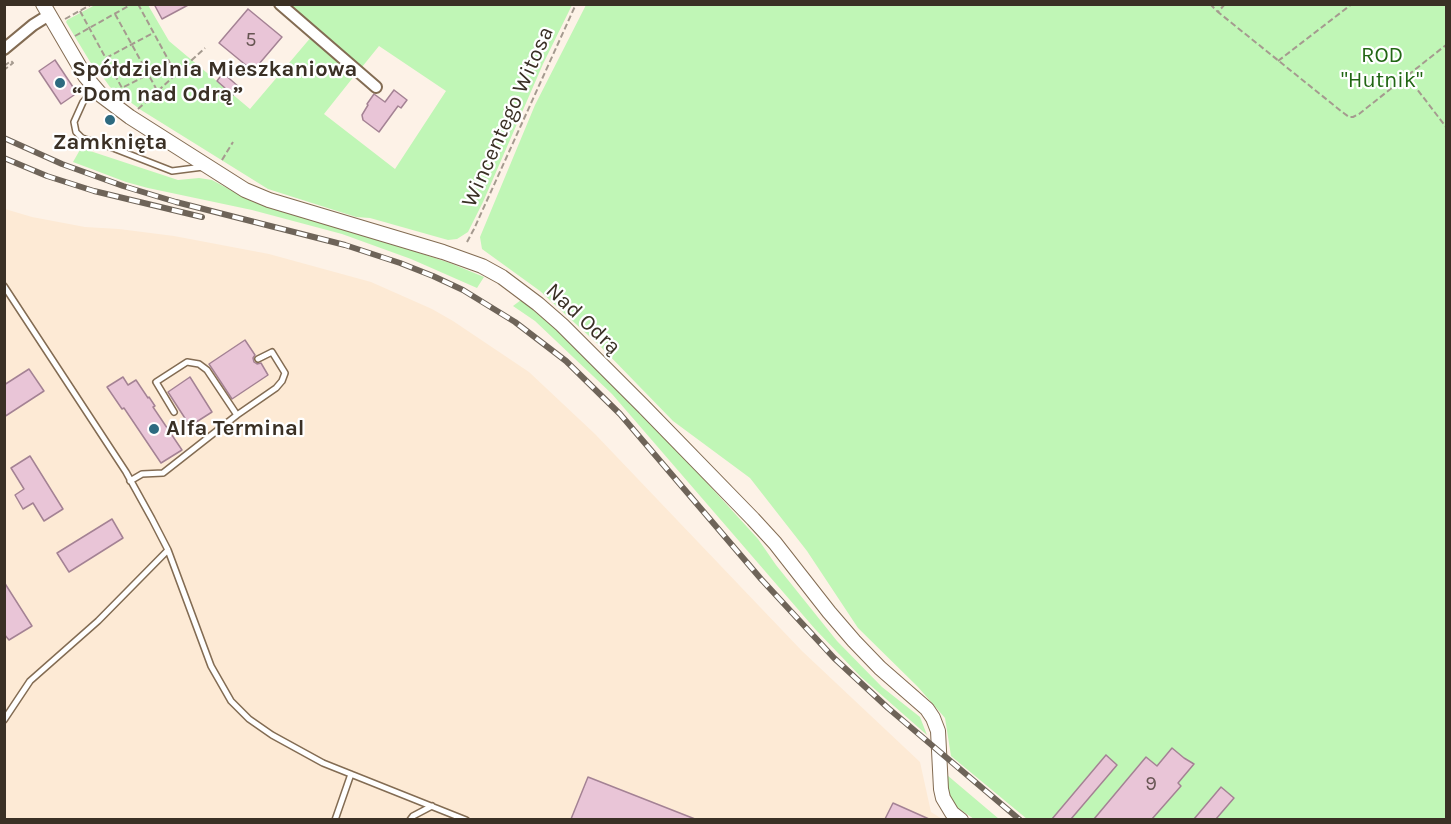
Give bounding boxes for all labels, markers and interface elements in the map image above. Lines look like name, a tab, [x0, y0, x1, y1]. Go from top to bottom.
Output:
street label: Wincentego Witosa	[456, 23, 560, 211]
house number: 5	[245, 28, 257, 52]
park label: ROD "Hutnik"	[1341, 43, 1423, 94]
place label: Spółdzielnia Mieszkaniowa “Dom nad Odrą”	[72, 57, 357, 108]
marker: Spółdzielnia Mieszkaniowa “Dom nad Odrą”	[53, 76, 67, 90]
marker: Zamknięta	[103, 113, 117, 127]
place label: Zamknięta	[53, 130, 167, 156]
street label: Nad Odrą	[540, 278, 626, 360]
place label: Alfa Terminal	[166, 416, 305, 442]
marker: Alfa Terminal	[147, 422, 161, 436]
house number: 9	[1145, 772, 1157, 796]

